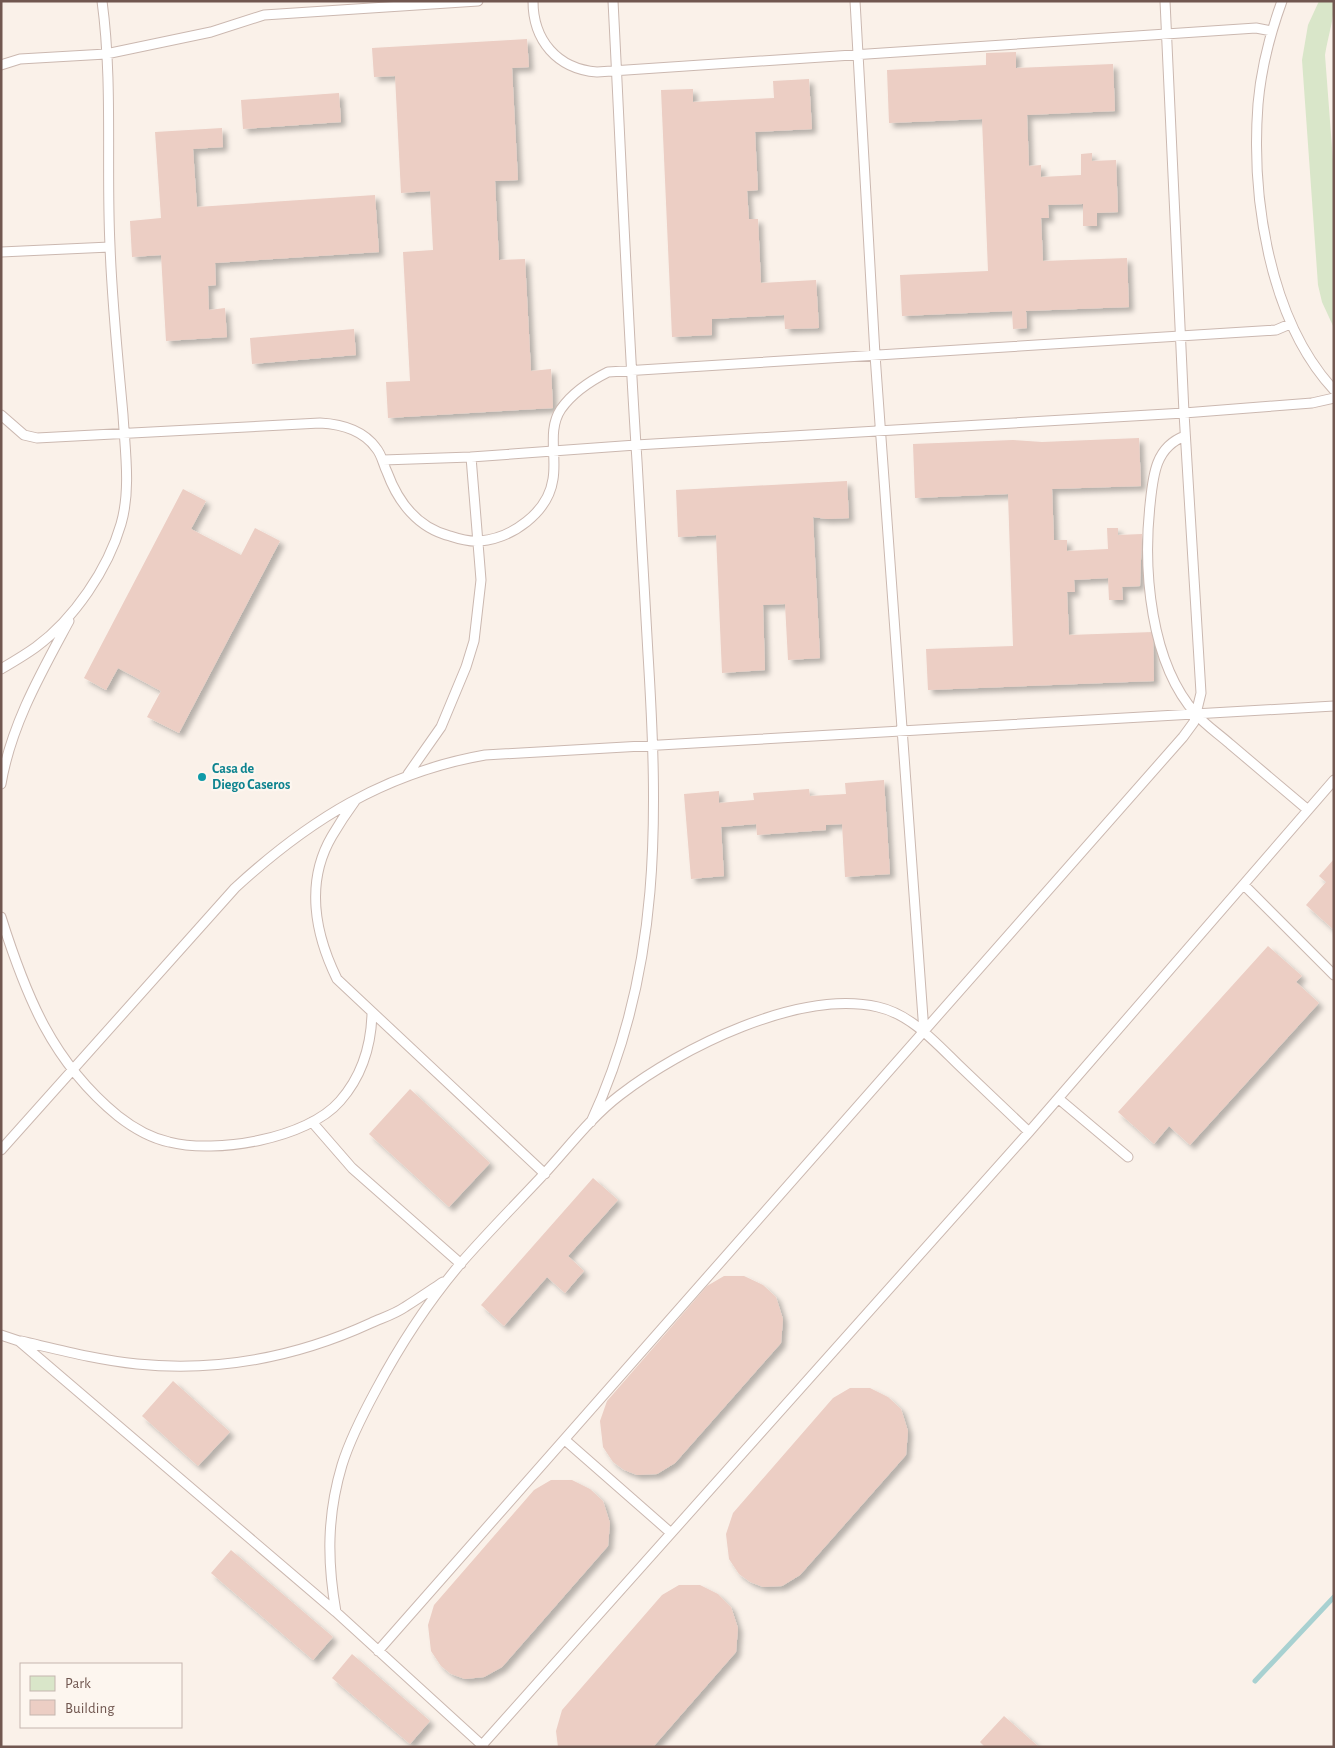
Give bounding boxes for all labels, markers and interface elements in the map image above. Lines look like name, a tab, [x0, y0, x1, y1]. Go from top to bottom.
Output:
place label: Casa de Diego Caseros	[212, 762, 290, 792]
marker: Casa de Diego Caseros	[196, 771, 208, 783]
legend	[20, 1663, 182, 1728]
text: Park	[65, 1676, 91, 1691]
text: Building	[65, 1701, 115, 1716]

